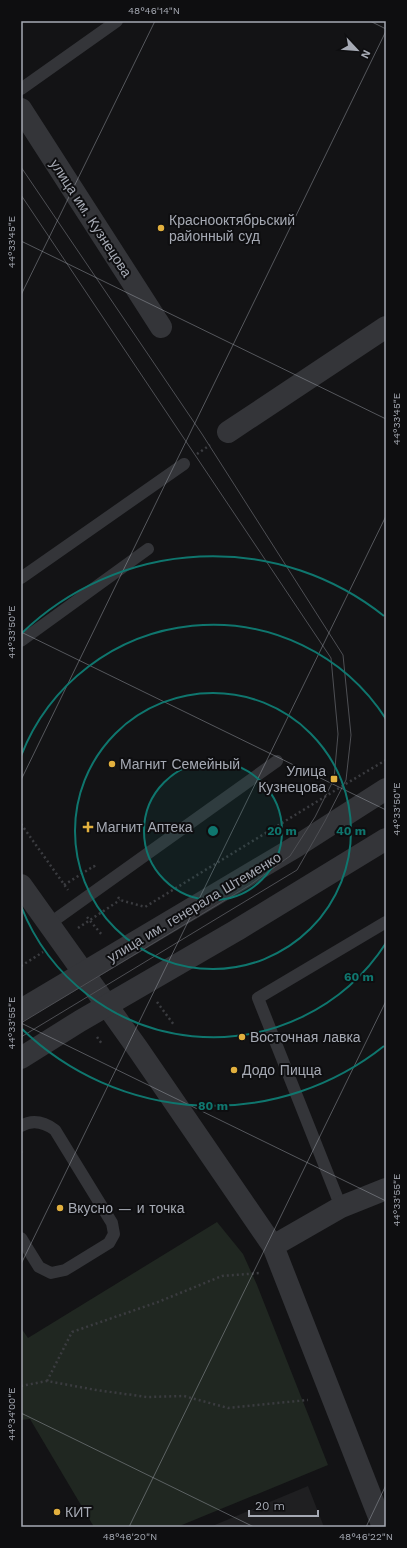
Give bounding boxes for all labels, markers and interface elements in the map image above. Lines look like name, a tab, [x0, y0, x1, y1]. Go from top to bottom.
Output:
text: 48°46'14"N	[128, 5, 180, 16]
north arrow	[337, 30, 377, 70]
text: N	[358, 48, 373, 61]
street label: улица им. Кузнецова	[47, 156, 135, 280]
place label: Краснооктябрьский районный суд	[169, 212, 295, 244]
text: 44°33'45"E	[6, 216, 17, 268]
marker: Краснооктябрьский районный суд	[156, 223, 166, 233]
text: 44°33'45"E	[391, 393, 402, 445]
text: 44°33'50"E	[6, 605, 17, 659]
place label: Магнит Семейный	[120, 756, 240, 772]
marker: Магнит Семейный	[107, 759, 117, 769]
place label: Улица Кузнецова	[258, 763, 326, 795]
marker: Улица Кузнецова	[329, 774, 339, 784]
text: 44°33'50"E	[391, 782, 402, 836]
place label: Магнит Аптека	[96, 819, 193, 835]
marker: Магнит Аптека	[83, 822, 93, 832]
centre of rings	[206, 824, 220, 838]
text: 20 m	[267, 824, 297, 838]
text: 40 m	[336, 824, 366, 838]
street label: улица им. генерала Штеменко	[104, 849, 284, 965]
text: 60 m	[344, 970, 374, 984]
text: 44°33'55"E	[6, 997, 17, 1049]
place label: Восточная лавка	[250, 1029, 361, 1045]
marker: Восточная лавка	[237, 1032, 247, 1042]
place label: Додо Пицца	[242, 1062, 322, 1078]
marker: Додо Пицца	[229, 1065, 239, 1075]
text: 80 m	[198, 1099, 228, 1113]
text: 44°33'55"E	[391, 1174, 402, 1226]
place label: Вкусно — и точка	[68, 1200, 185, 1216]
marker: Вкусно — и точка	[55, 1203, 65, 1213]
text: 44°34'00"E	[6, 1387, 17, 1441]
scale bar	[249, 1492, 318, 1518]
text: 20 m	[255, 1499, 285, 1513]
place label: КИТ	[65, 1504, 92, 1520]
marker: КИТ	[52, 1507, 62, 1517]
text: 48°46'20"N	[103, 1531, 157, 1542]
text: 48°46'22"N	[339, 1531, 393, 1542]

